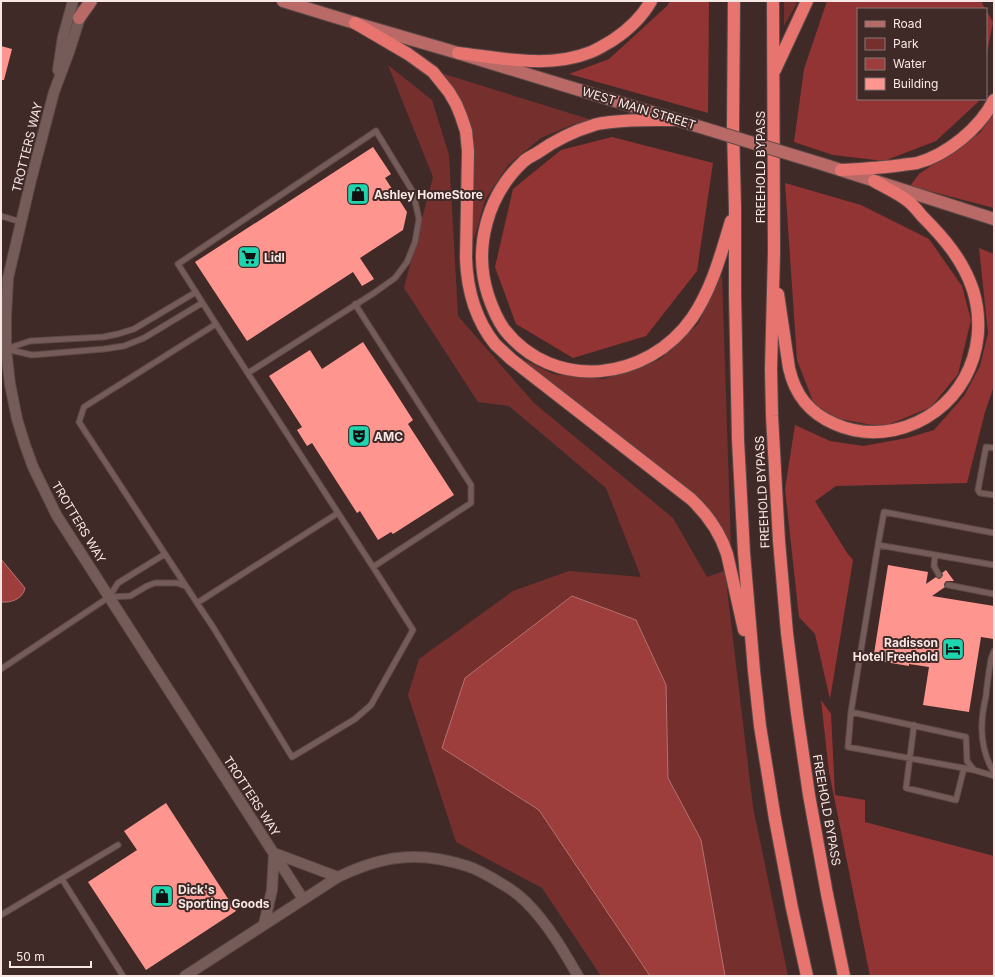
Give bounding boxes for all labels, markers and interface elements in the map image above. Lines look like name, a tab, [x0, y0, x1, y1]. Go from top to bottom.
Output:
legend	[857, 8, 987, 100]
text: Road	[893, 16, 922, 31]
text: Park	[893, 36, 919, 51]
text: Water	[893, 56, 927, 71]
text: Building	[893, 76, 938, 91]
street label: WEST MAIN STREET	[580, 84, 698, 132]
street label: TROTTERS WAY	[9, 100, 45, 194]
street label: FREEHOLD BYPASS	[753, 110, 768, 223]
shop icon: Ashley HomeStore	[345, 181, 371, 207]
place label: Ashley HomeStore	[374, 187, 483, 202]
supermarket icon: Lidl	[236, 244, 262, 270]
place label: Lidl	[264, 250, 285, 265]
theatre icon: AMC	[346, 423, 372, 449]
place label: AMC	[374, 429, 403, 444]
street label: FREEHOLD BYPASS	[752, 435, 772, 549]
street label: TROTTERS WAY	[49, 478, 109, 566]
place label: Radisson Hotel Freehold	[853, 635, 938, 664]
hotel icon: Radisson Hotel Freehold	[940, 636, 966, 662]
street label: TROTTERS WAY	[221, 753, 283, 839]
street label: FREEHOLD BYPASS	[810, 753, 844, 867]
place label: Dick's Sporting Goods	[178, 882, 270, 911]
shop icon: Dick's Sporting Goods	[149, 883, 175, 909]
scale bar	[10, 943, 91, 969]
text: 50 m	[16, 949, 45, 964]

